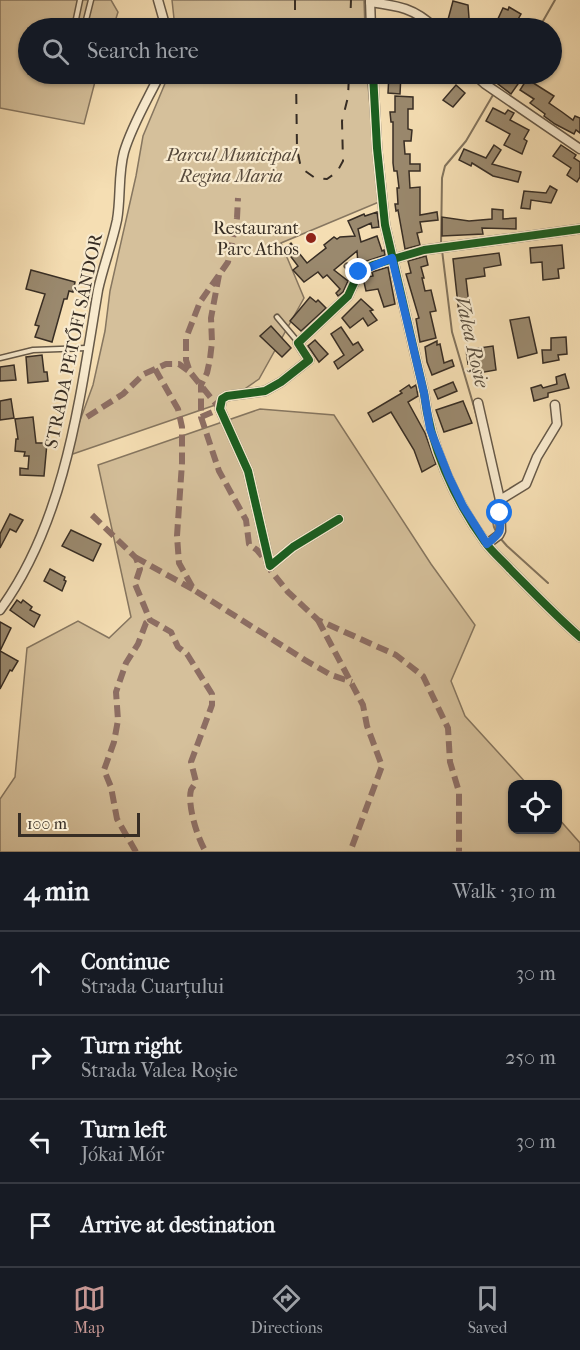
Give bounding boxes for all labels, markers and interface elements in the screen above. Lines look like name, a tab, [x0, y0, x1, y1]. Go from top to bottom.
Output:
search box	[18, 18, 562, 84]
icon: search	[39, 35, 72, 68]
text: Search here	[87, 38, 199, 64]
park label: Parcul Municipal Regina Maria	[165, 145, 298, 187]
place label: Restaurant Parc Athos	[213, 218, 300, 260]
street label: STRADA PETŐFI SÁNDOR	[39, 230, 107, 450]
marker: Restaurant Parc Athos	[304, 231, 318, 245]
route end	[345, 258, 371, 284]
water label: Valea Roșie	[449, 294, 494, 391]
route start	[486, 499, 512, 525]
map controls	[508, 780, 562, 834]
button: locate	[508, 780, 562, 834]
scale bar	[18, 810, 140, 838]
text: 100 m	[27, 814, 67, 833]
text: 4 min	[24, 876, 89, 907]
text: Walk · 310 m	[453, 880, 556, 903]
text: Continue	[81, 949, 170, 975]
icon: ahead	[24, 957, 57, 990]
text: 30 m	[516, 962, 556, 985]
text: Strada Cuarțului	[81, 975, 224, 998]
text: Turn right	[81, 1033, 182, 1059]
icon: right	[24, 1041, 57, 1074]
text: 250 m	[505, 1046, 556, 1069]
text: Strada Valea Roșie	[81, 1059, 238, 1082]
text: Turn left	[81, 1117, 167, 1143]
icon: left	[24, 1125, 57, 1158]
text: 30 m	[516, 1130, 556, 1153]
text: Jókai Mór	[81, 1143, 164, 1166]
icon: arrive	[24, 1209, 57, 1242]
text: Arrive at destination	[81, 1212, 275, 1238]
tab: Map	[73, 1282, 106, 1337]
tab: Directions	[251, 1282, 323, 1337]
tab: Saved	[468, 1282, 507, 1337]

